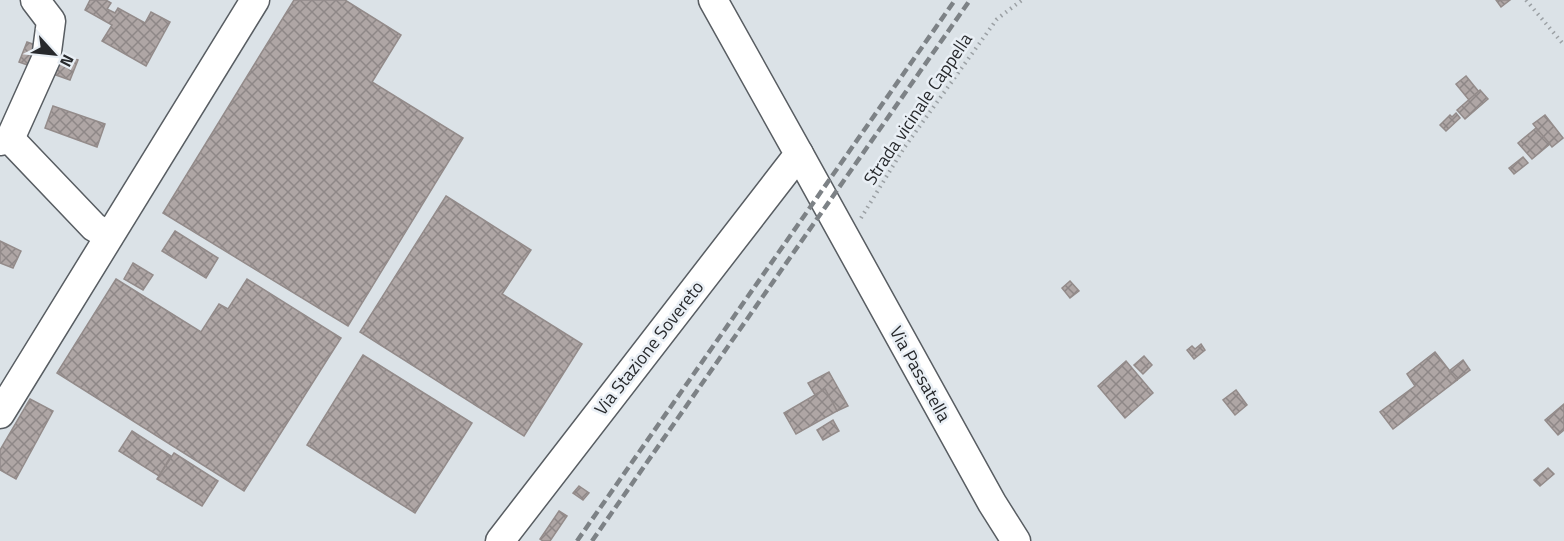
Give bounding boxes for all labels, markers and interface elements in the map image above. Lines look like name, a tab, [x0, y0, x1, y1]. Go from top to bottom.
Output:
north arrow	[24, 24, 84, 84]
street label: Strada vicinale Cappella	[857, 27, 979, 190]
text: N	[54, 50, 81, 71]
street label: Via Stazione Sovereto	[587, 275, 710, 421]
street label: Via Passatella	[883, 321, 958, 426]

